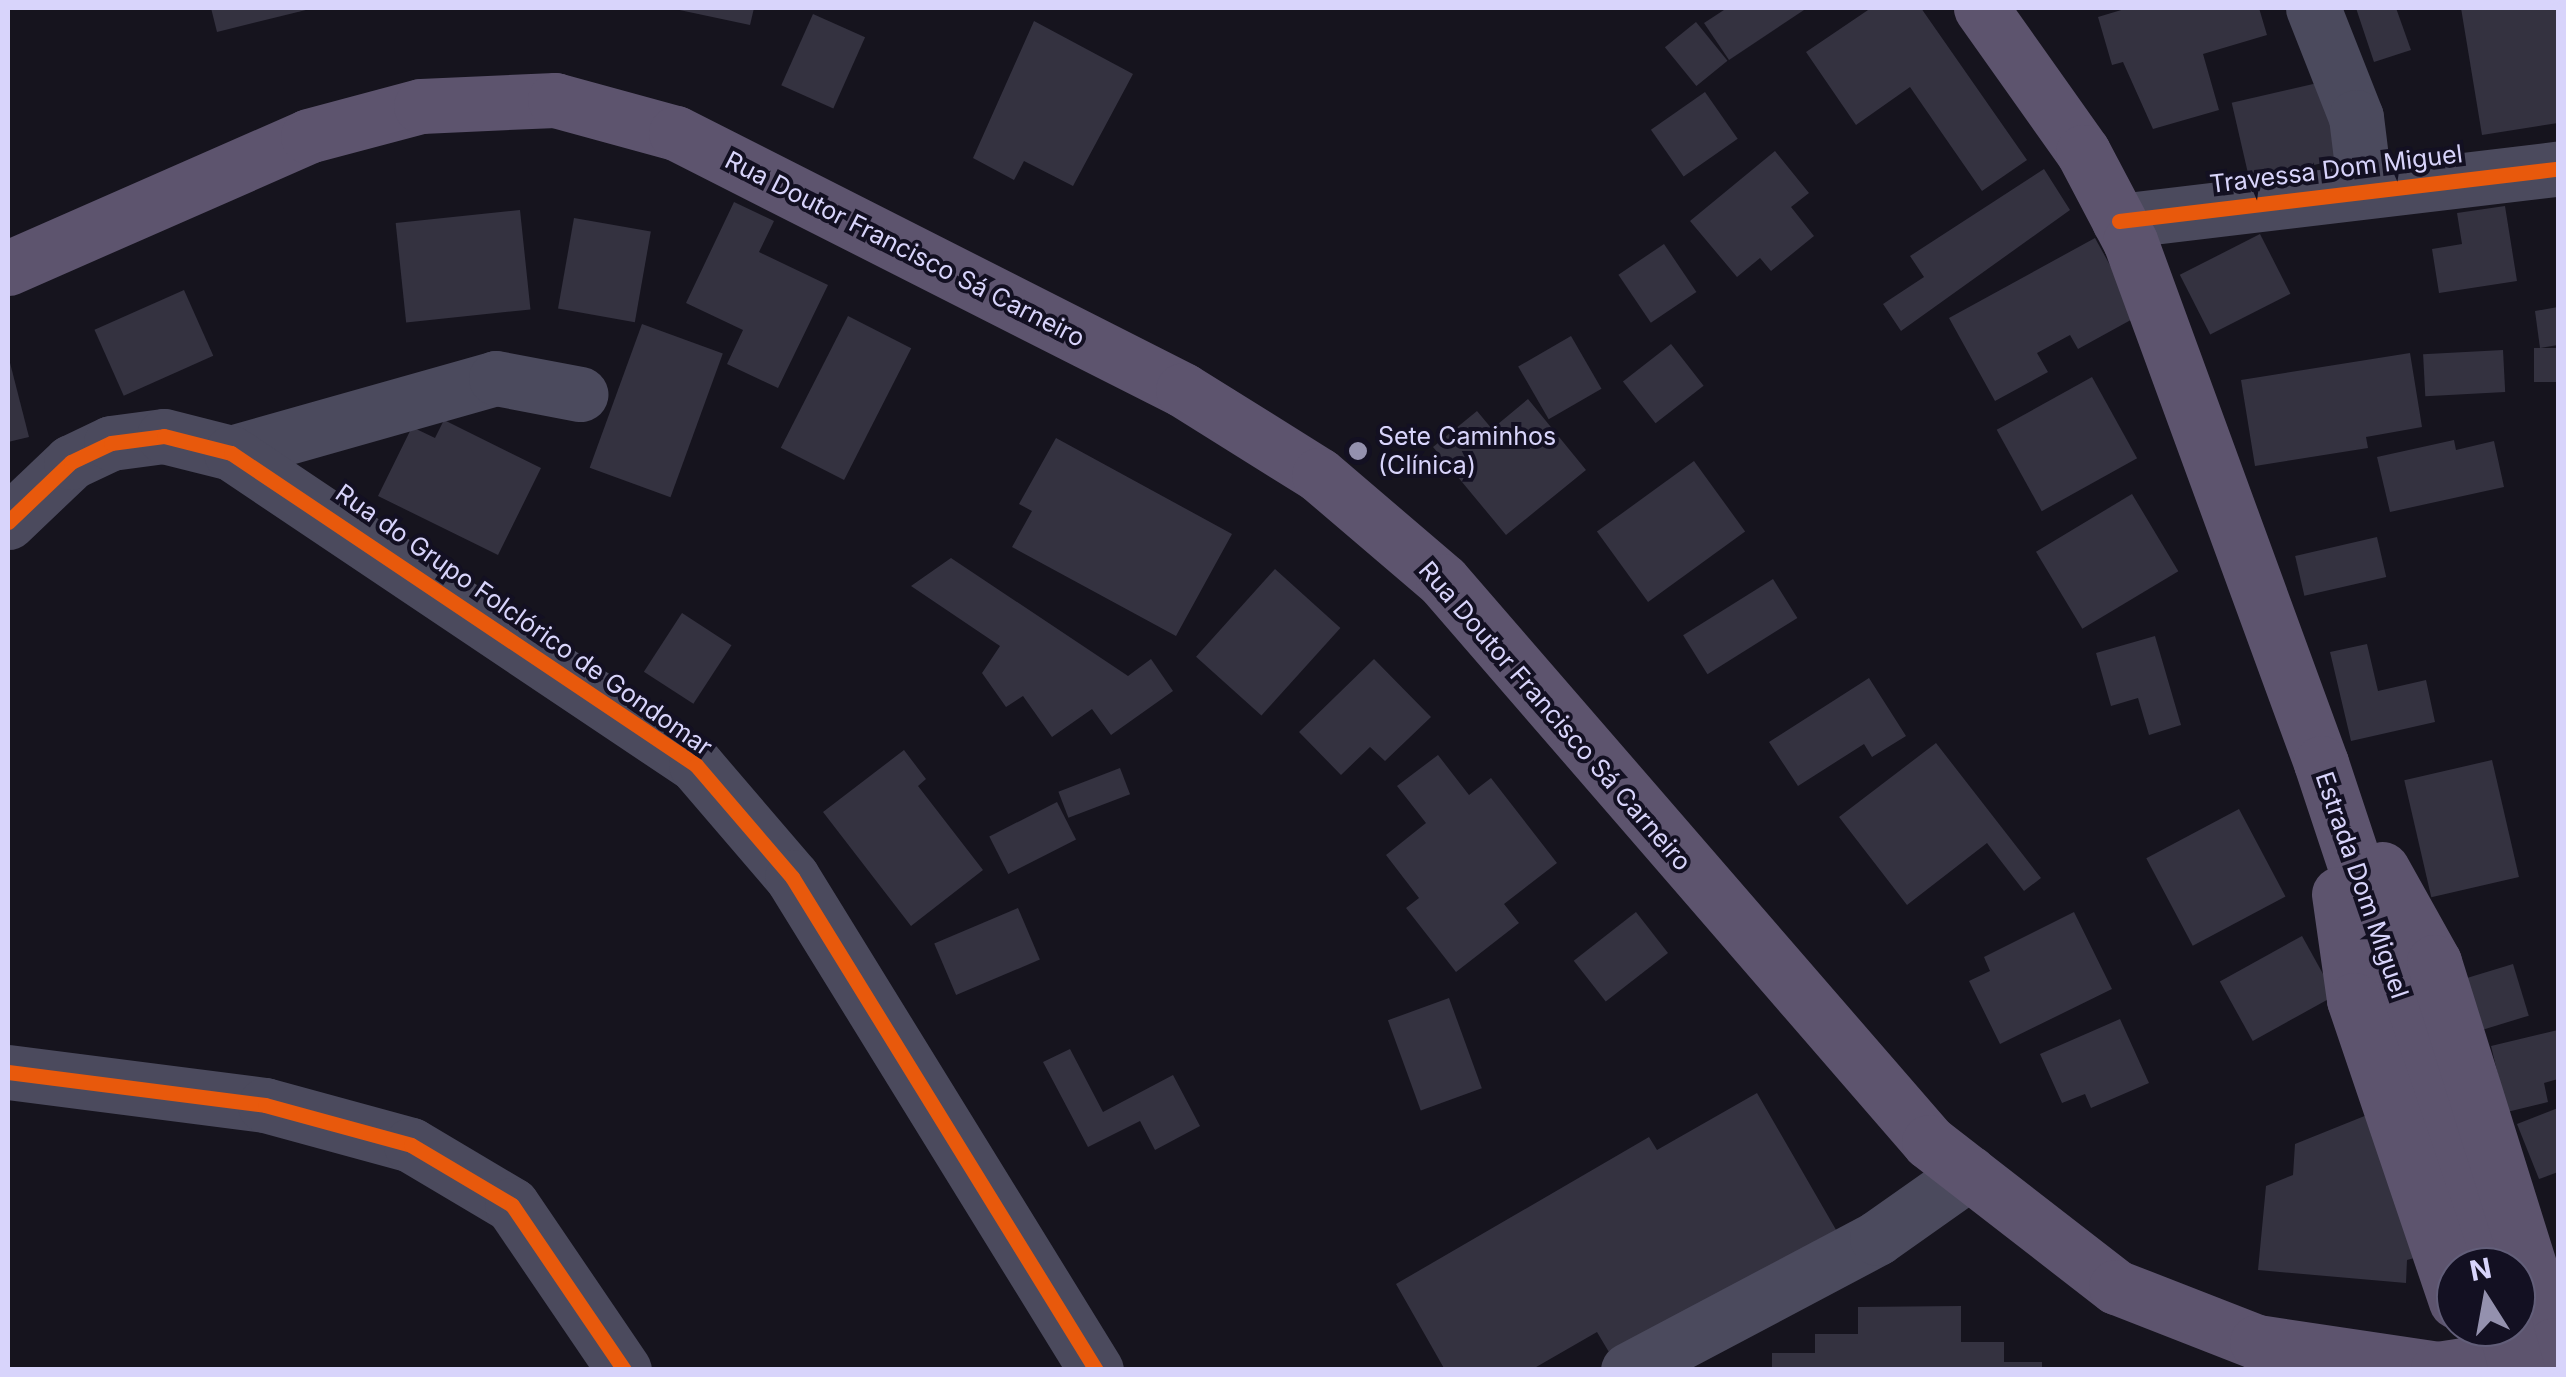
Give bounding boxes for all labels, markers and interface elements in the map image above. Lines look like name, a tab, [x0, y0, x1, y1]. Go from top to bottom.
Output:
street label: Travessa Dom Miguel	[2208, 139, 2464, 199]
street label: Rua Doutor Francisco Sá Carneiro	[720, 145, 1090, 353]
place label: Sete Caminhos (Clínica)	[1378, 422, 1556, 481]
marker: Sete Caminhos (Clínica)	[1347, 440, 1369, 462]
street label: Rua do Grupo Folclórico de Gondomar	[330, 478, 718, 762]
street label: Rua Doutor Francisco Sá Carneiro	[1413, 555, 1697, 877]
street label: Estrada Dom Miguel	[2309, 768, 2415, 1002]
north arrow	[2436, 1247, 2536, 1347]
text: N	[2467, 1251, 2494, 1288]

